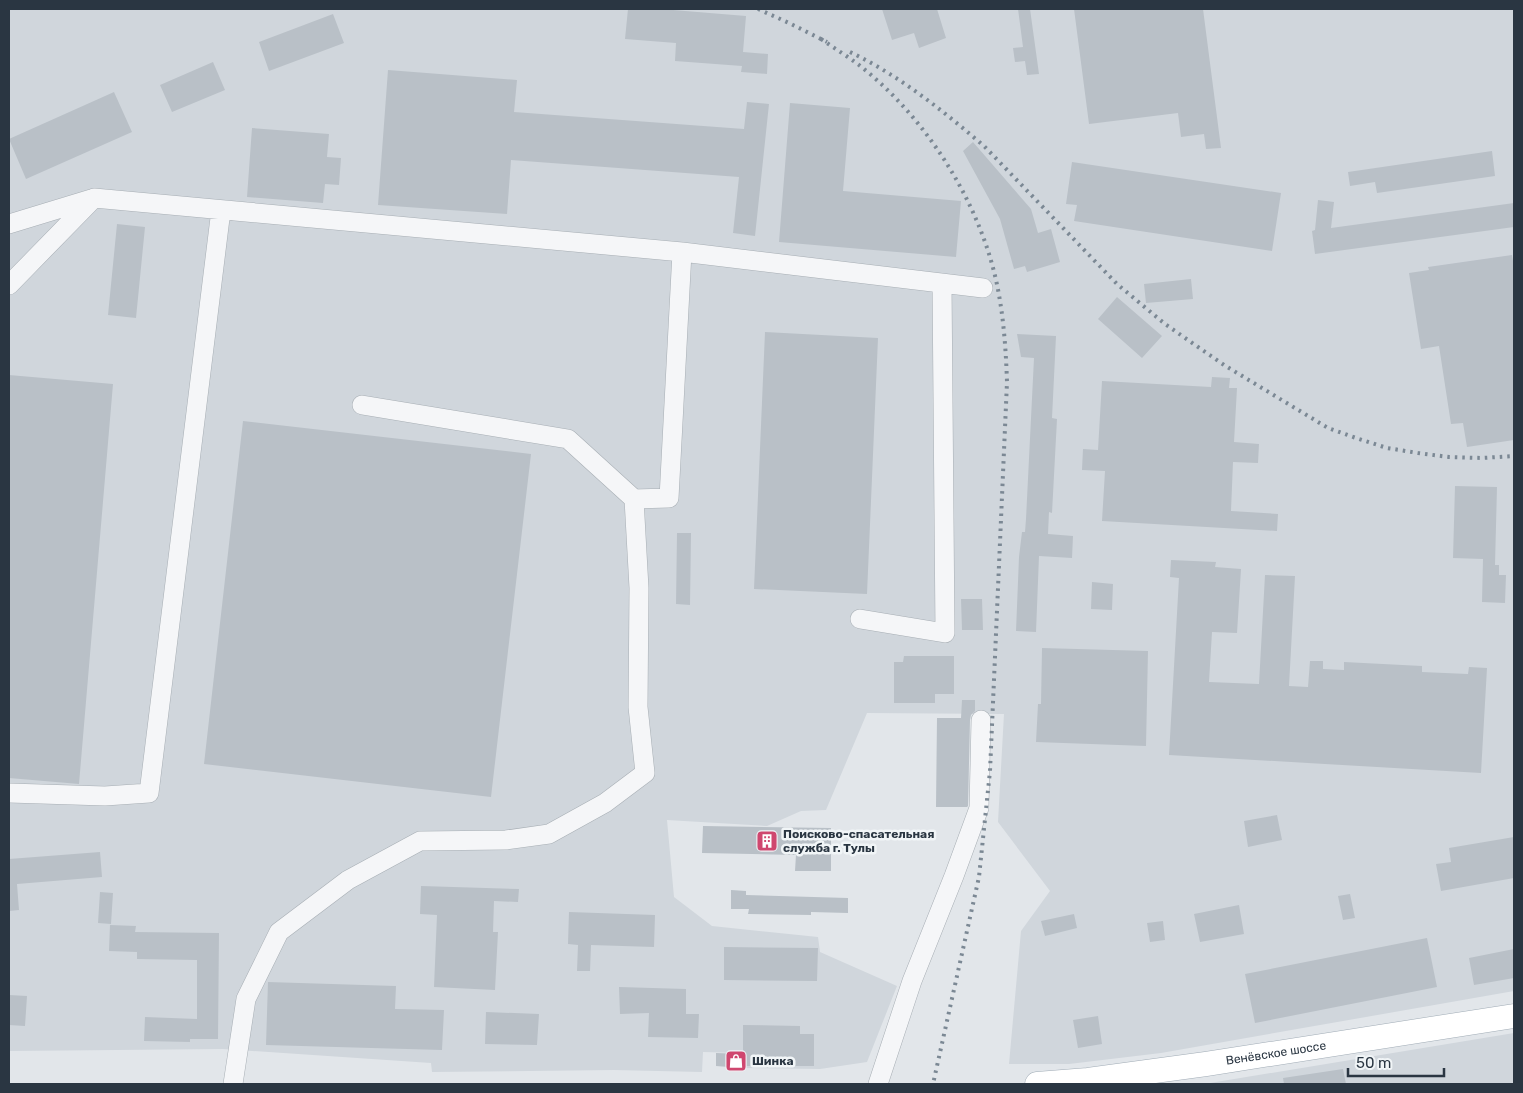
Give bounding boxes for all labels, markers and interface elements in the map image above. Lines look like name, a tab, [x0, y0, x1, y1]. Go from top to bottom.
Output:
place label: Поисково-спасательная служба г. Тулы	[783, 827, 934, 855]
building icon: Поисково-спасательная служба г. Тулы	[755, 829, 779, 853]
street label: Венёвское шоссе	[1225, 1038, 1327, 1068]
scale bar	[1348, 1046, 1444, 1078]
shop icon: Шинка	[724, 1049, 748, 1073]
place label: Шинка	[752, 1054, 794, 1068]
text: 50 m	[1356, 1054, 1391, 1072]

